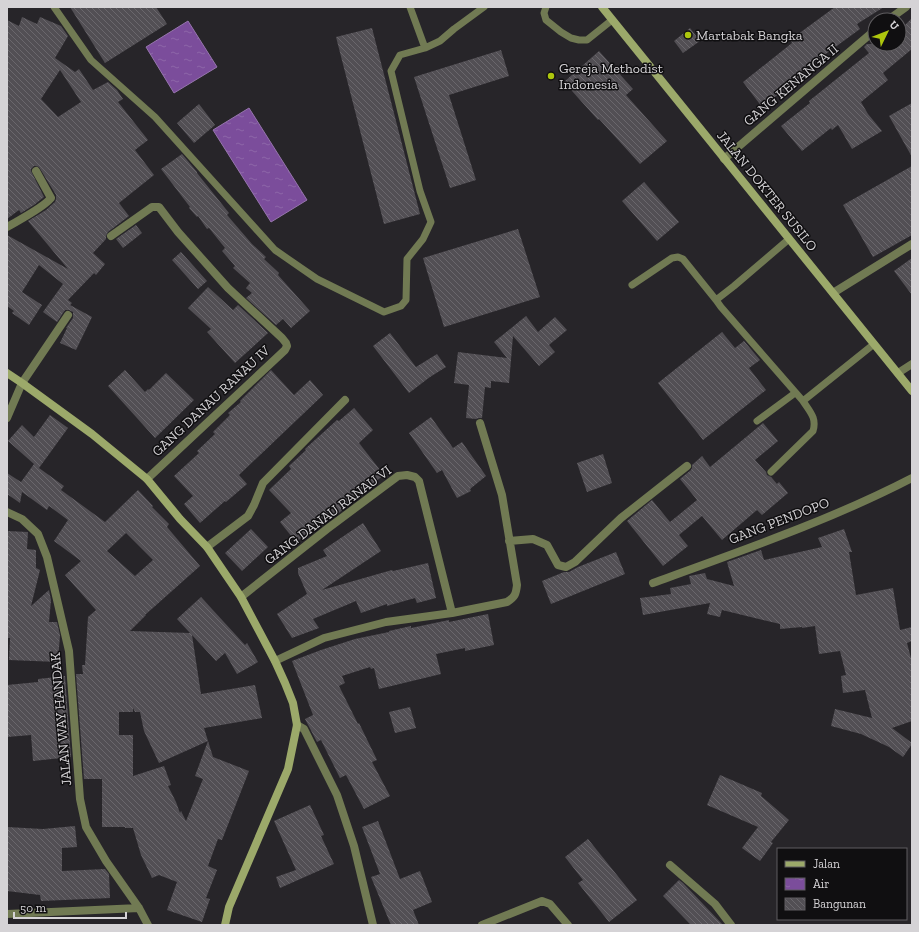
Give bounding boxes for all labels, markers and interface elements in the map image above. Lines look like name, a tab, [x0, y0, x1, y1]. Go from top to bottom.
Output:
north arrow	[867, 12, 907, 52]
text: U	[886, 18, 901, 33]
place label: Martabak Bangka	[696, 27, 803, 44]
marker: Martabak Bangka	[683, 30, 693, 40]
street label: GANG KENANGA II	[740, 40, 842, 130]
place label: Gereja Methodist Indonesia	[559, 60, 664, 93]
marker: Gereja Methodist Indonesia	[546, 71, 556, 81]
street label: JALAN DOKTER SUSILO	[713, 127, 821, 255]
street label: GANG DANAU RANAU IV	[149, 341, 274, 460]
street label: GANG DANAU RANAU VI	[261, 462, 395, 568]
street label: GANG PENDOPO	[726, 494, 832, 548]
street label: JALAN WAY HANDAK	[47, 652, 75, 786]
legend	[777, 848, 907, 920]
text: Jalan	[813, 857, 840, 871]
text: Air	[813, 877, 829, 891]
scale bar	[14, 894, 126, 920]
text: Bangunan	[813, 897, 866, 911]
text: 50 m	[20, 901, 47, 915]

